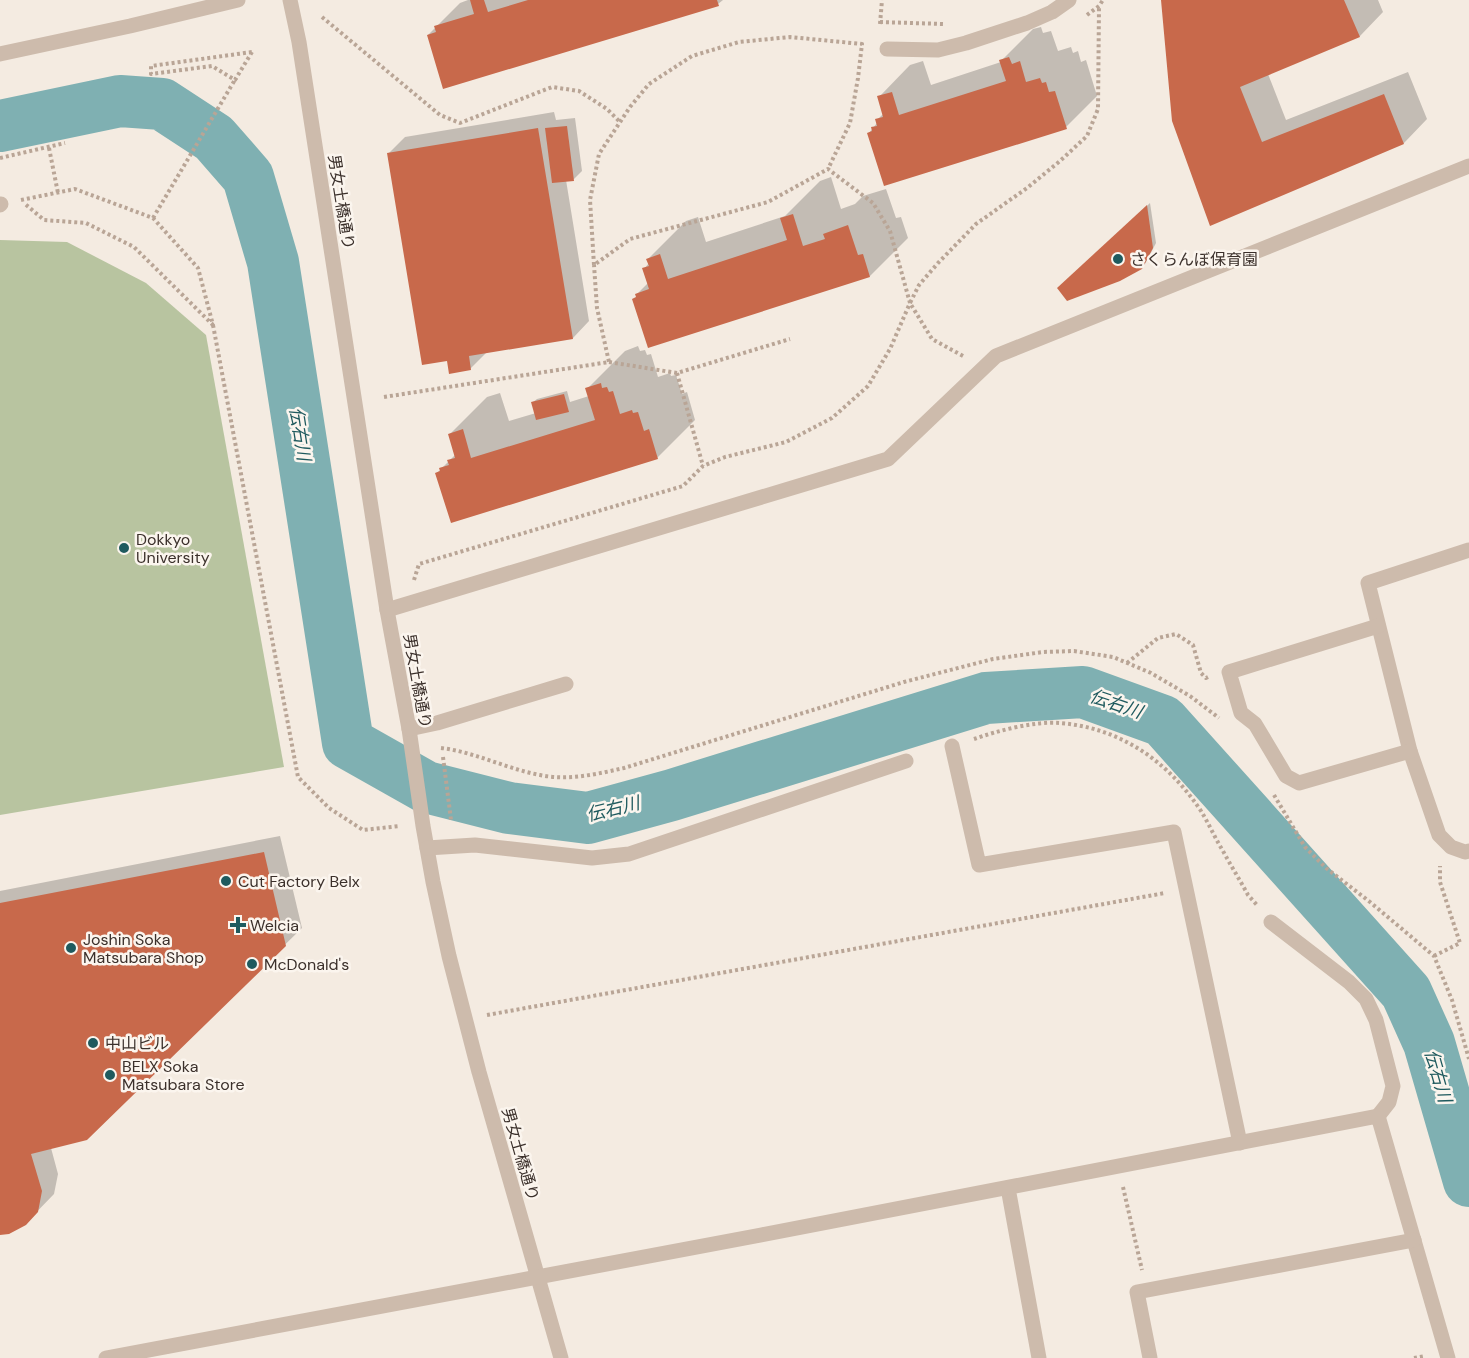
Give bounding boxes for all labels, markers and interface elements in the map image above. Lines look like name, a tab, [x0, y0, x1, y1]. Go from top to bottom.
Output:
street label: 男女土橋通り	[324, 153, 359, 251]
place label: さくらんぼ保育園	[1130, 249, 1258, 270]
marker: さくらんぼ保育園	[1111, 252, 1125, 266]
water label: 伝右川	[284, 405, 316, 465]
place label: Dokkyo University	[136, 529, 210, 568]
marker: Dokkyo University	[117, 541, 131, 555]
street label: 男女土橋通り	[399, 632, 436, 730]
water label: 伝右川	[1087, 684, 1147, 725]
water label: 伝右川	[584, 790, 644, 827]
place label: Cut Factory Belx	[238, 871, 360, 892]
marker: Cut Factory Belx	[219, 874, 233, 888]
place label: Welcia	[250, 915, 299, 936]
marker: Welcia	[231, 918, 245, 932]
place label: Joshin Soka Matsubara Shop	[83, 929, 204, 968]
marker: Joshin Soka Matsubara Shop	[64, 941, 78, 955]
place label: McDonald's	[264, 954, 349, 975]
marker: McDonald's	[245, 957, 259, 971]
place label: 中山ビル	[105, 1033, 169, 1054]
marker: 中山ビル	[86, 1036, 100, 1050]
water label: 伝右川	[1419, 1047, 1458, 1107]
place label: BELX Soka Matsubara Store	[122, 1056, 245, 1095]
marker: BELX Soka Matsubara Store	[103, 1068, 117, 1082]
street label: 男女土橋通り	[497, 1105, 544, 1203]

